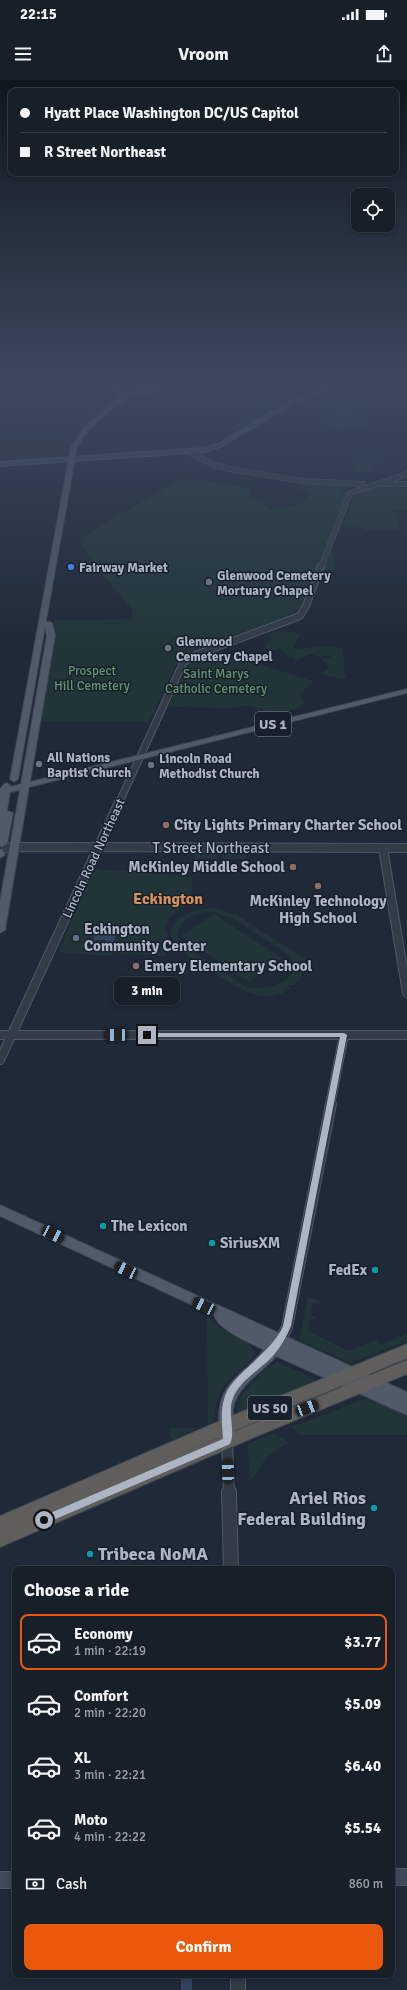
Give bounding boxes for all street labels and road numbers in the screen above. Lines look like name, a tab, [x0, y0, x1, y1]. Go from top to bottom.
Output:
road number: US 1	[255, 712, 291, 736]
street label: Lincoln Road Northeast	[59, 796, 129, 921]
street label: T Street Northeast	[152, 839, 270, 857]
road number: US 50	[248, 1396, 292, 1420]

